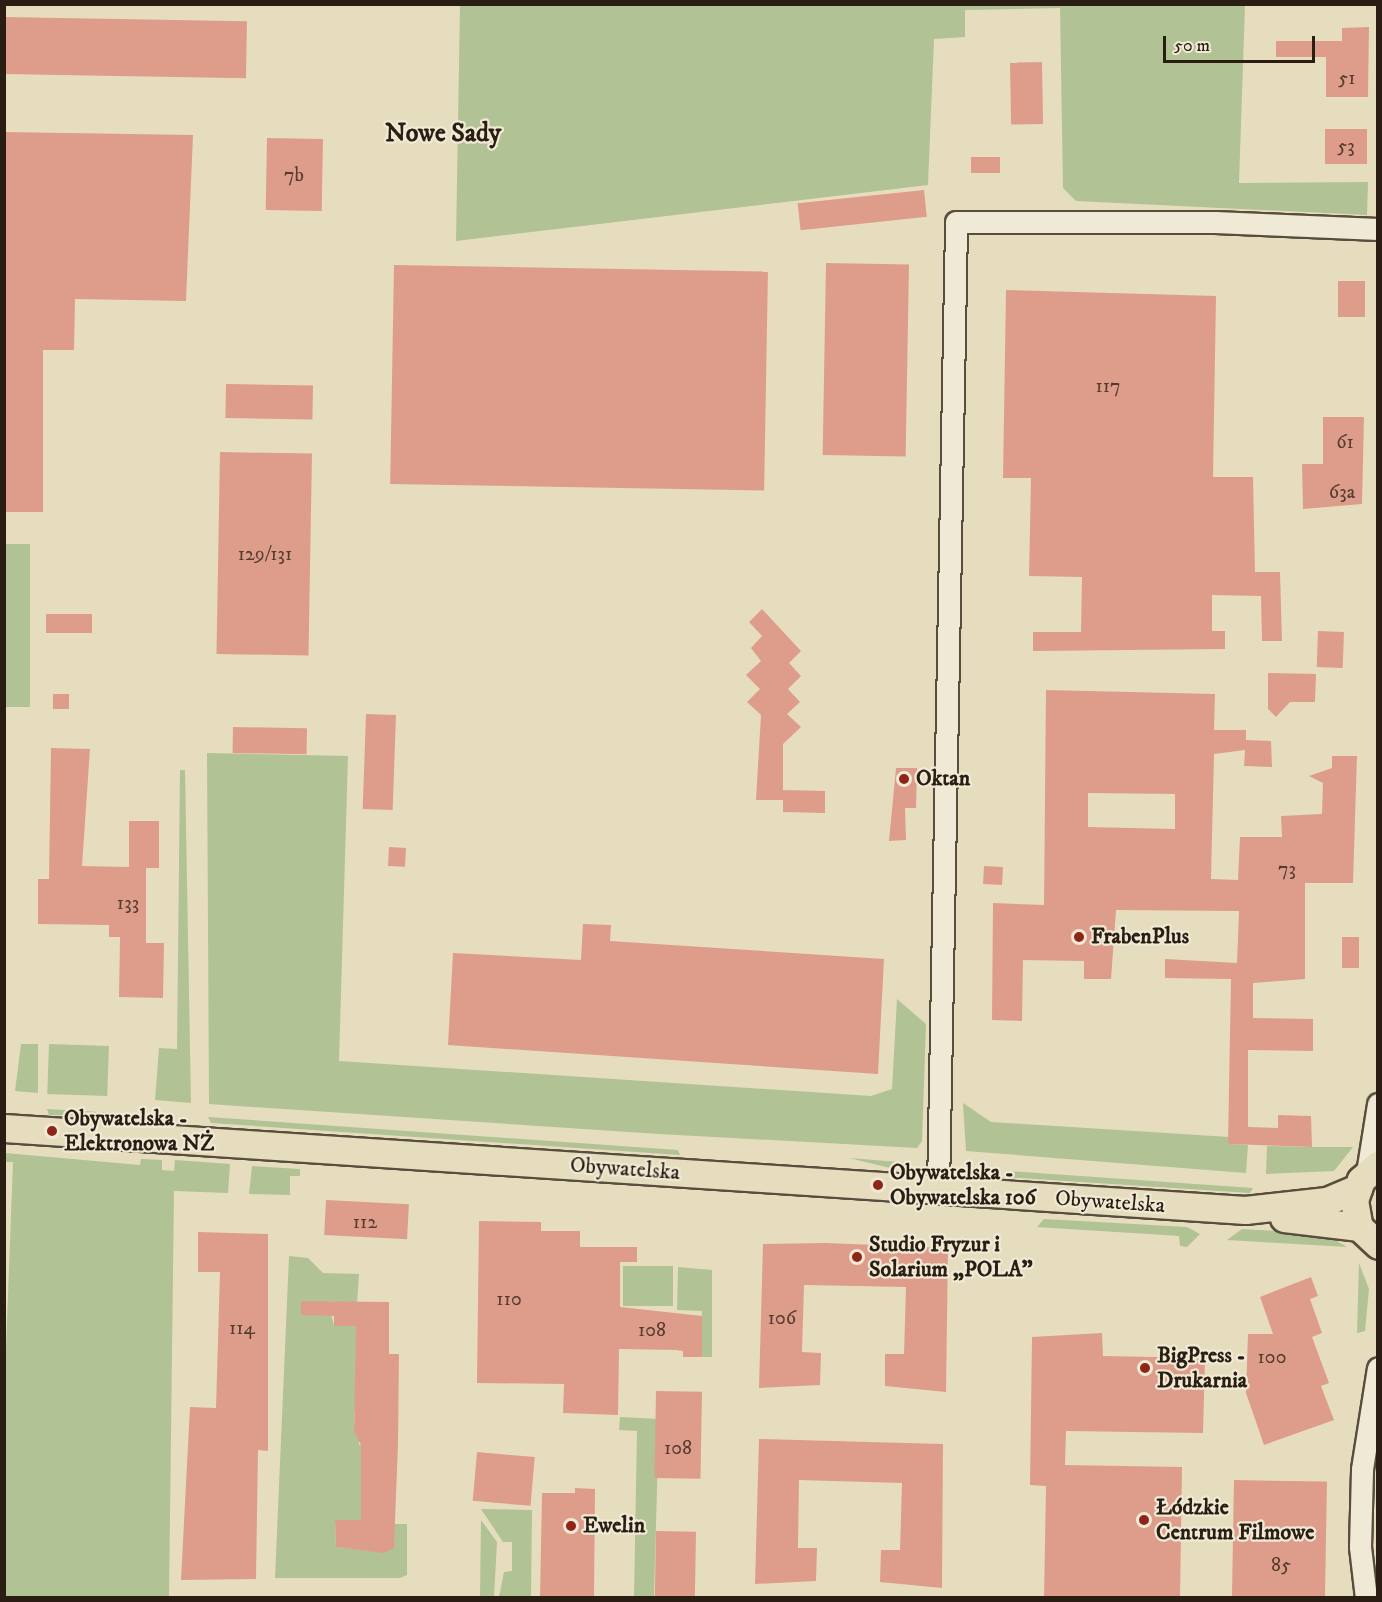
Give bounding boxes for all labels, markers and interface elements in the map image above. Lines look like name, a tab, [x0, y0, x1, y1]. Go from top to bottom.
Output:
scale bar	[1166, 24, 1318, 62]
text: 50 m	[1174, 35, 1210, 57]
house number: 51	[1338, 66, 1356, 90]
district label: Nowe Sady	[385, 118, 501, 150]
house number: 53	[1337, 134, 1355, 158]
house number: 7b	[284, 163, 304, 187]
house number: 117	[1095, 374, 1121, 398]
house number: 61	[1336, 430, 1354, 454]
house number: 63a	[1329, 480, 1355, 504]
house number: 129/131	[238, 542, 292, 566]
place label: Oktan	[916, 766, 970, 792]
marker: Oktan	[897, 772, 911, 786]
house number: 73	[1278, 857, 1296, 881]
house number: 133	[117, 891, 139, 915]
place label: FrabenPlus	[1091, 924, 1189, 950]
marker: FrabenPlus	[1072, 930, 1086, 944]
place label: Obywatelska - Elektronowa NŻ	[64, 1105, 214, 1156]
marker: Obywatelska - Elektronowa NŻ	[45, 1124, 59, 1138]
street label: Obywatelska	[569, 1152, 681, 1186]
place label: Obywatelska - Obywatelska 106	[890, 1159, 1036, 1210]
marker: Obywatelska - Obywatelska 106	[871, 1178, 885, 1192]
street label: Obywatelska	[1054, 1185, 1166, 1219]
house number: 112	[353, 1210, 377, 1234]
place label: Studio Fryzur i Solarium „POLA”	[869, 1231, 1033, 1282]
marker: Studio Fryzur i Solarium „POLA”	[850, 1250, 864, 1264]
house number: 110	[496, 1287, 522, 1311]
house number: 106	[768, 1306, 796, 1330]
house number: 114	[229, 1316, 255, 1340]
house number: 108	[638, 1318, 666, 1342]
place label: BigPress - Drukarnia	[1157, 1342, 1247, 1394]
house number: 100	[1258, 1345, 1286, 1369]
marker: BigPress - Drukarnia	[1138, 1361, 1152, 1375]
house number: 108	[664, 1436, 692, 1460]
place label: Łódzkie Centrum Filmowe	[1156, 1494, 1314, 1546]
place label: Ewelin	[583, 1513, 645, 1539]
marker: Łódzkie Centrum Filmowe	[1137, 1513, 1151, 1527]
marker: Ewelin	[564, 1519, 578, 1533]
house number: 85	[1271, 1553, 1291, 1577]

